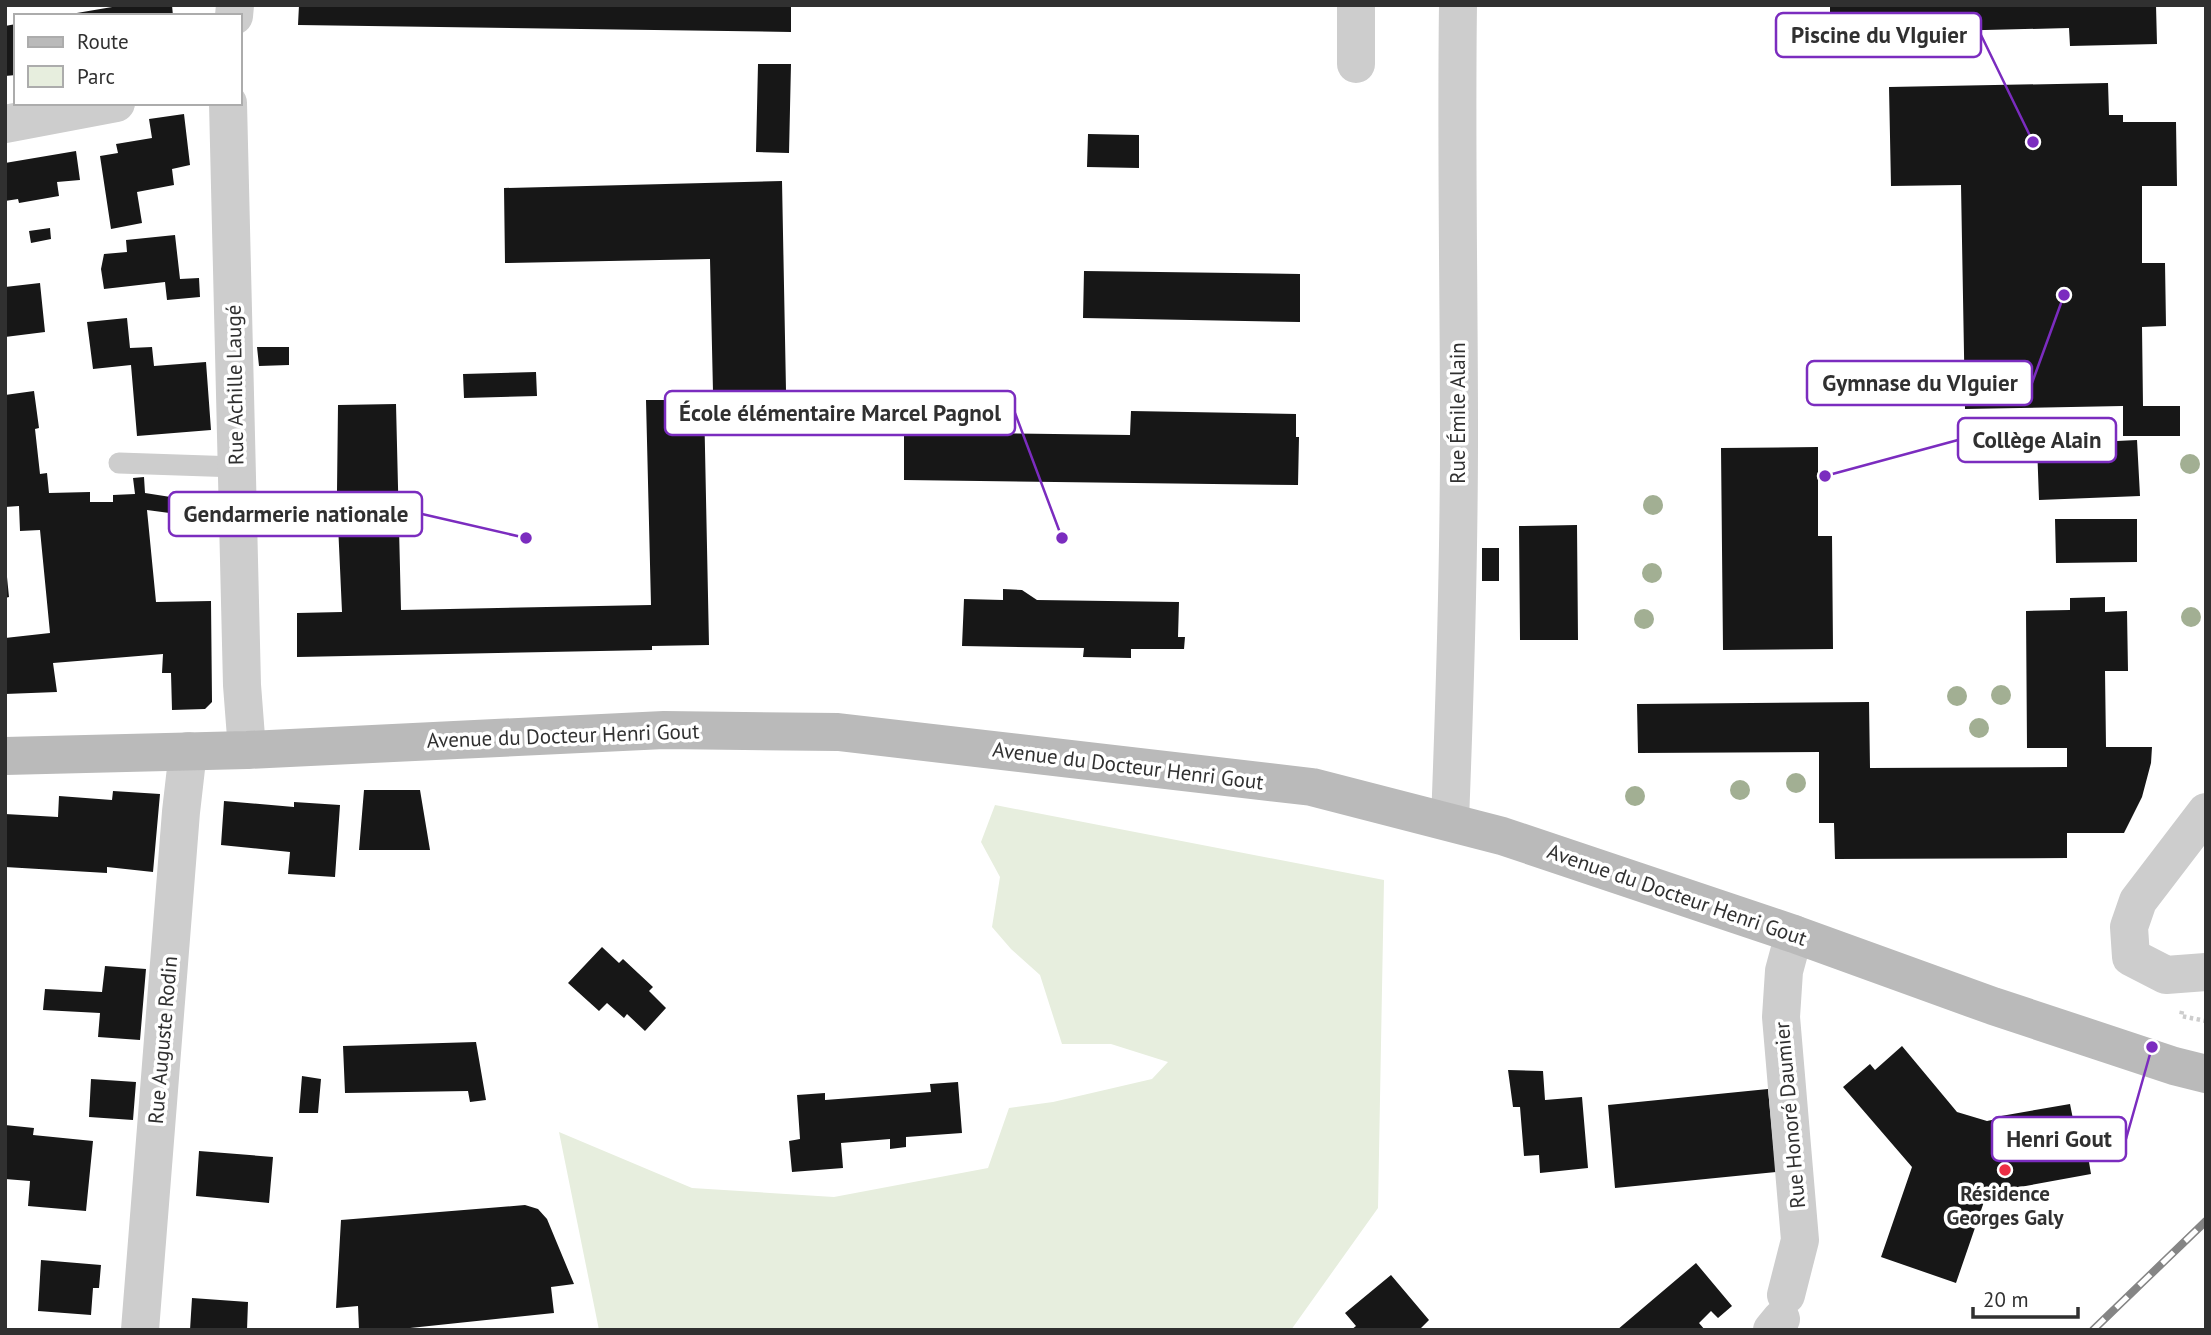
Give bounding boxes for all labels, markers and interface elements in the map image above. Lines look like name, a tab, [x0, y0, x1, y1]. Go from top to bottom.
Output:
callout: Piscine du VIguier	[1776, 13, 1981, 57]
legend	[14, 14, 242, 105]
text: Piscine du VIguier	[1791, 20, 1968, 49]
text: Route	[77, 28, 129, 55]
text: Parc	[77, 63, 115, 90]
street label: Rue Achille Laugé	[220, 305, 249, 465]
street label: Rue Émile Alain	[1444, 342, 1471, 484]
callout: Gymnase du VIguier	[1807, 361, 2032, 405]
text: Gymnase du VIguier	[1822, 368, 2019, 397]
callout: École élémentaire Marcel Pagnol	[665, 391, 1015, 435]
text: École élémentaire Marcel Pagnol	[679, 398, 1001, 427]
callout: Collège Alain	[1958, 418, 2116, 462]
text: Collège Alain	[1972, 425, 2102, 454]
callout: Gendarmerie nationale	[169, 492, 422, 536]
text: Gendarmerie nationale	[184, 499, 408, 528]
street label: Avenue du Docteur Henri Gout	[426, 717, 700, 754]
street label: Avenue du Docteur Henri Gout	[991, 735, 1265, 796]
street label: Avenue du Docteur Henri Gout	[1544, 837, 1810, 952]
street label: Rue Auguste Rodin	[142, 955, 183, 1125]
street label: Rue Honoré Daumier	[1768, 1021, 1811, 1210]
callout: Henri Gout	[1992, 1117, 2126, 1161]
text: Henri Gout	[2006, 1124, 2112, 1153]
marker: Résidence Georges Galy	[1997, 1162, 2013, 1178]
place label: Résidence Georges Galy	[1946, 1180, 2065, 1231]
scale bar	[1973, 1276, 2078, 1320]
text: 20 m	[1983, 1286, 2029, 1313]

